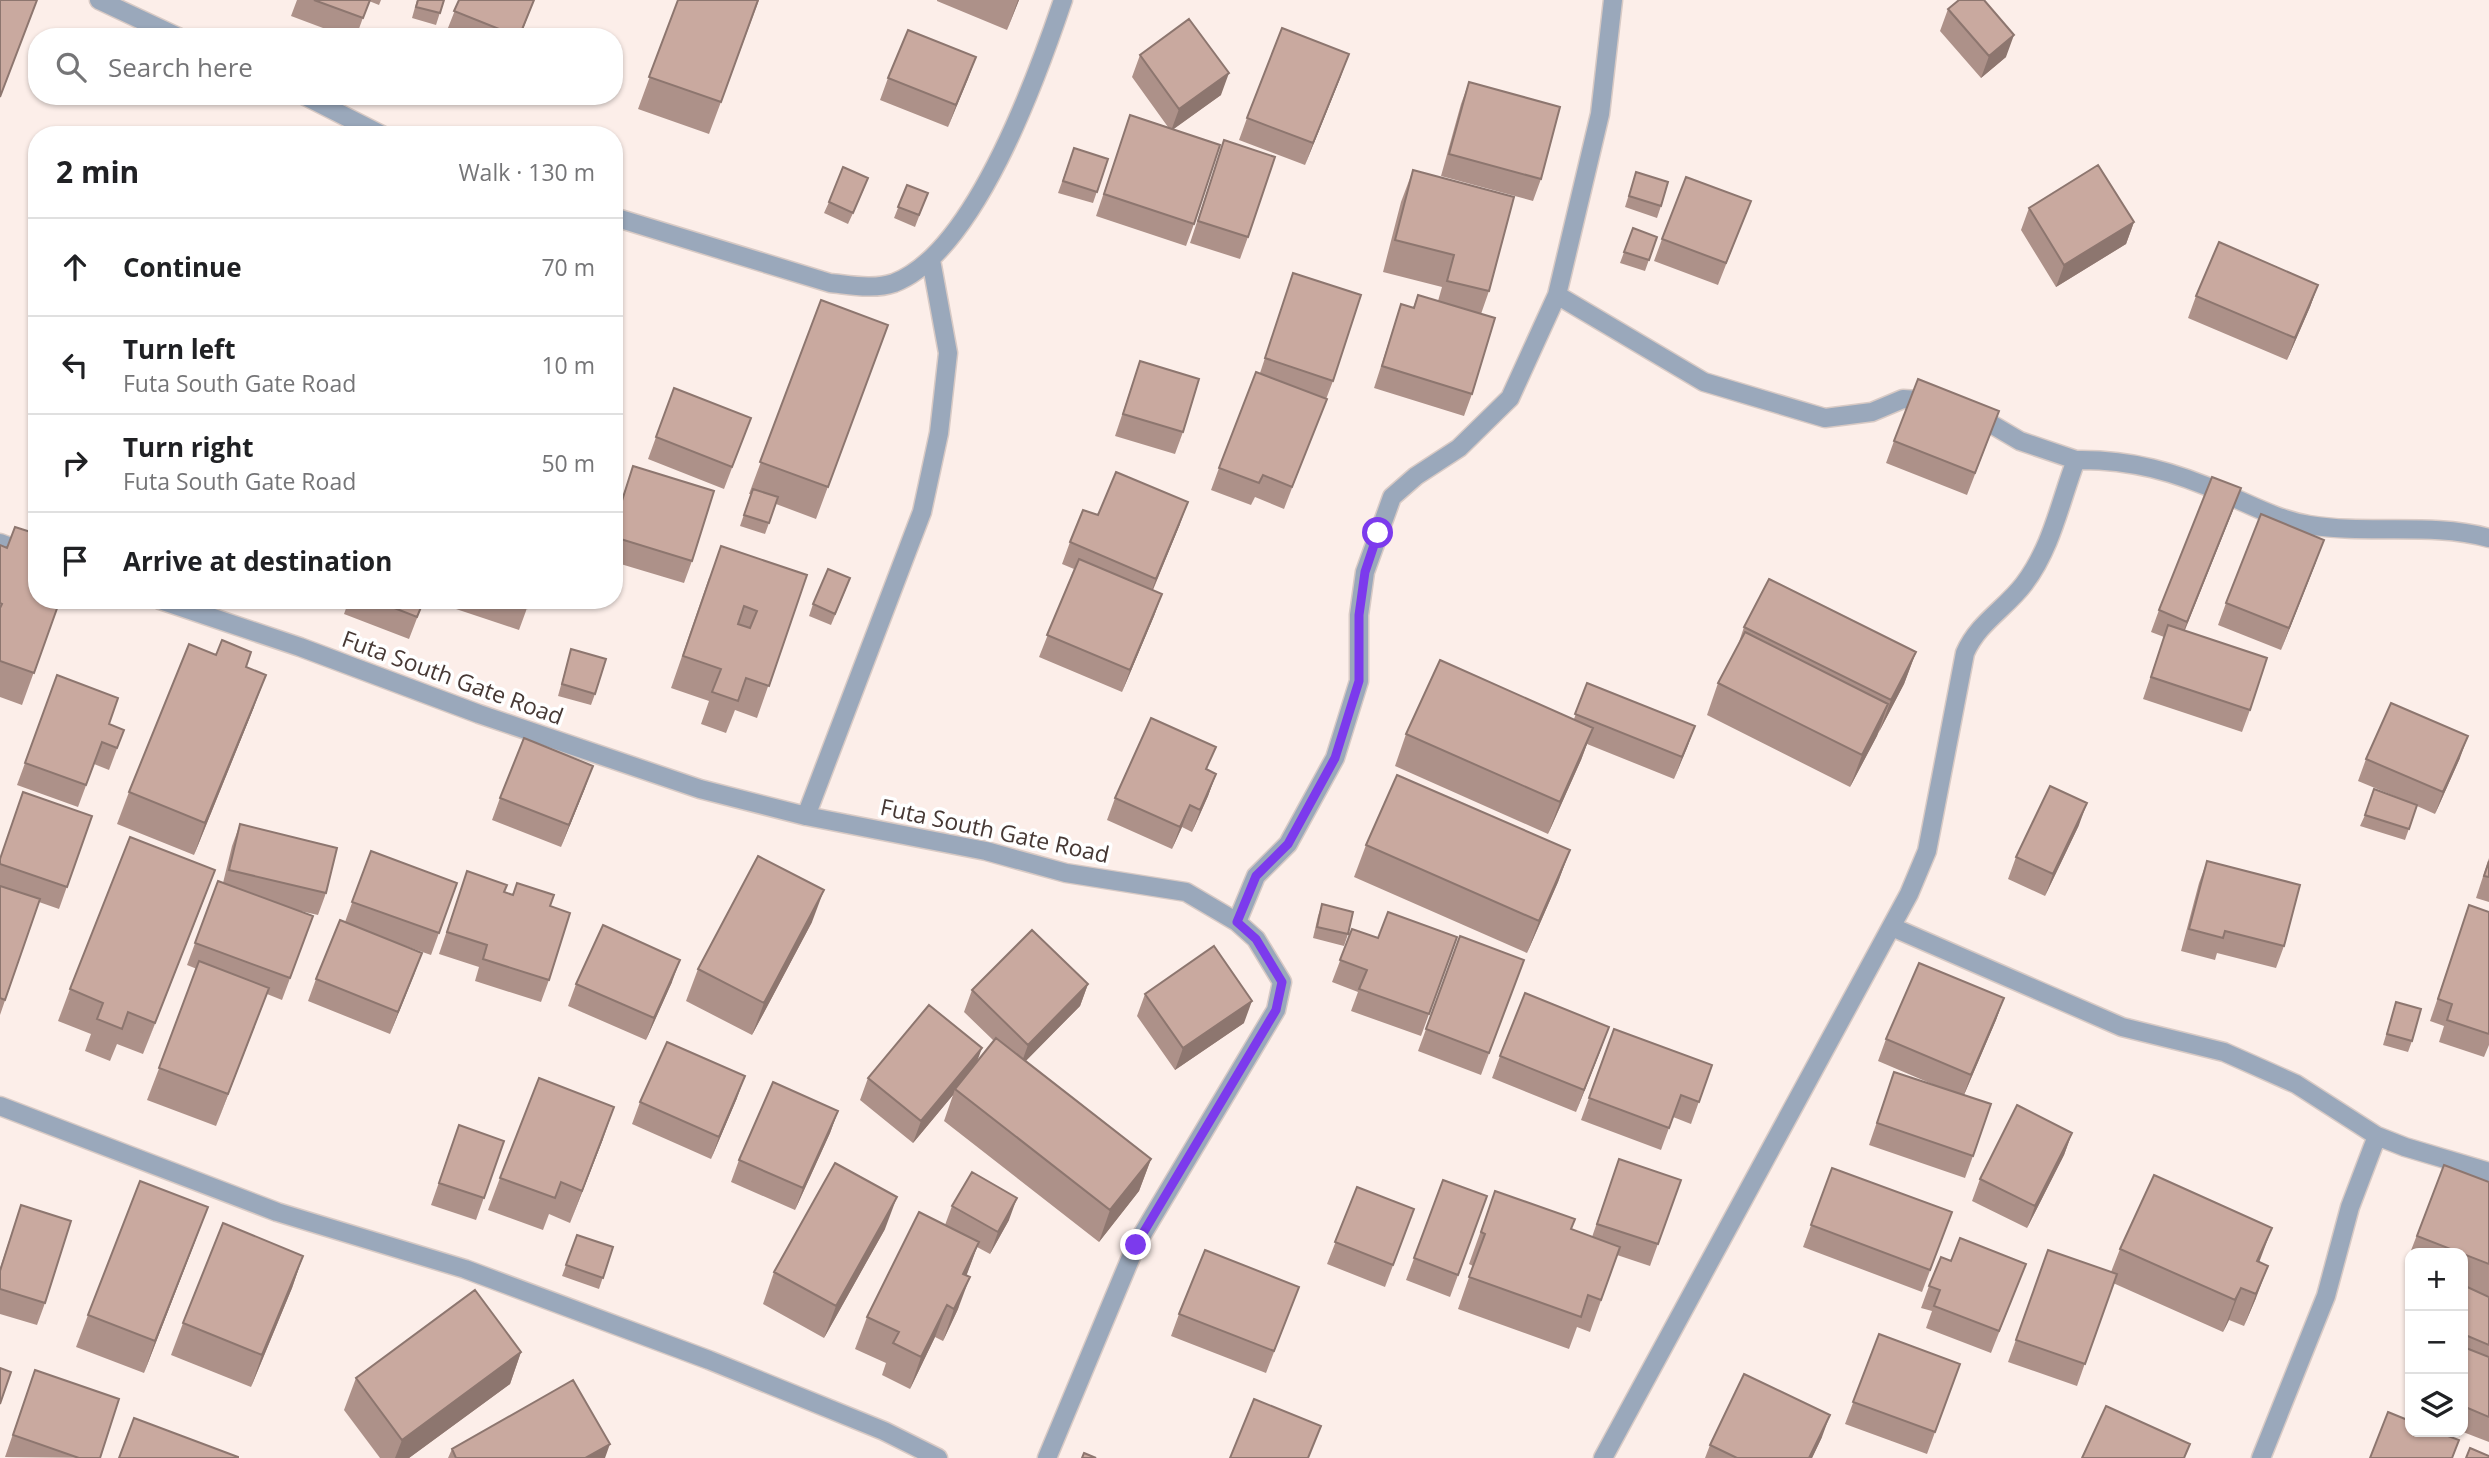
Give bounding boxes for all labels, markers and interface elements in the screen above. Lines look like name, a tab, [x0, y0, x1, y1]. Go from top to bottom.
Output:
search box	[28, 28, 623, 105]
icon: search	[52, 48, 90, 86]
text: Search here	[108, 49, 253, 85]
text: 2 min	[56, 151, 139, 192]
text: Walk · 130 m	[458, 156, 595, 188]
icon: ahead	[56, 248, 94, 286]
text: Continue	[123, 249, 242, 285]
text: 70 m	[541, 251, 595, 283]
text: Turn left	[123, 331, 235, 367]
icon: left	[56, 346, 94, 384]
text: 10 m	[541, 349, 595, 381]
text: Futa South Gate Road	[123, 367, 356, 399]
text: Turn right	[123, 429, 254, 465]
icon: right	[56, 444, 94, 482]
text: 50 m	[541, 447, 595, 479]
text: Futa South Gate Road	[123, 465, 356, 497]
route start	[1362, 517, 1393, 548]
icon: arrive	[56, 542, 94, 580]
text: Arrive at destination	[123, 543, 392, 579]
street label: Futa South Gate Road	[338, 622, 568, 732]
street label: Futa South Gate Road	[878, 790, 1112, 870]
route end	[1120, 1229, 1151, 1260]
map controls	[2405, 1248, 2468, 1437]
button: +	[2405, 1248, 2468, 1311]
button: −	[2405, 1311, 2468, 1374]
button: layers	[2405, 1374, 2468, 1437]

